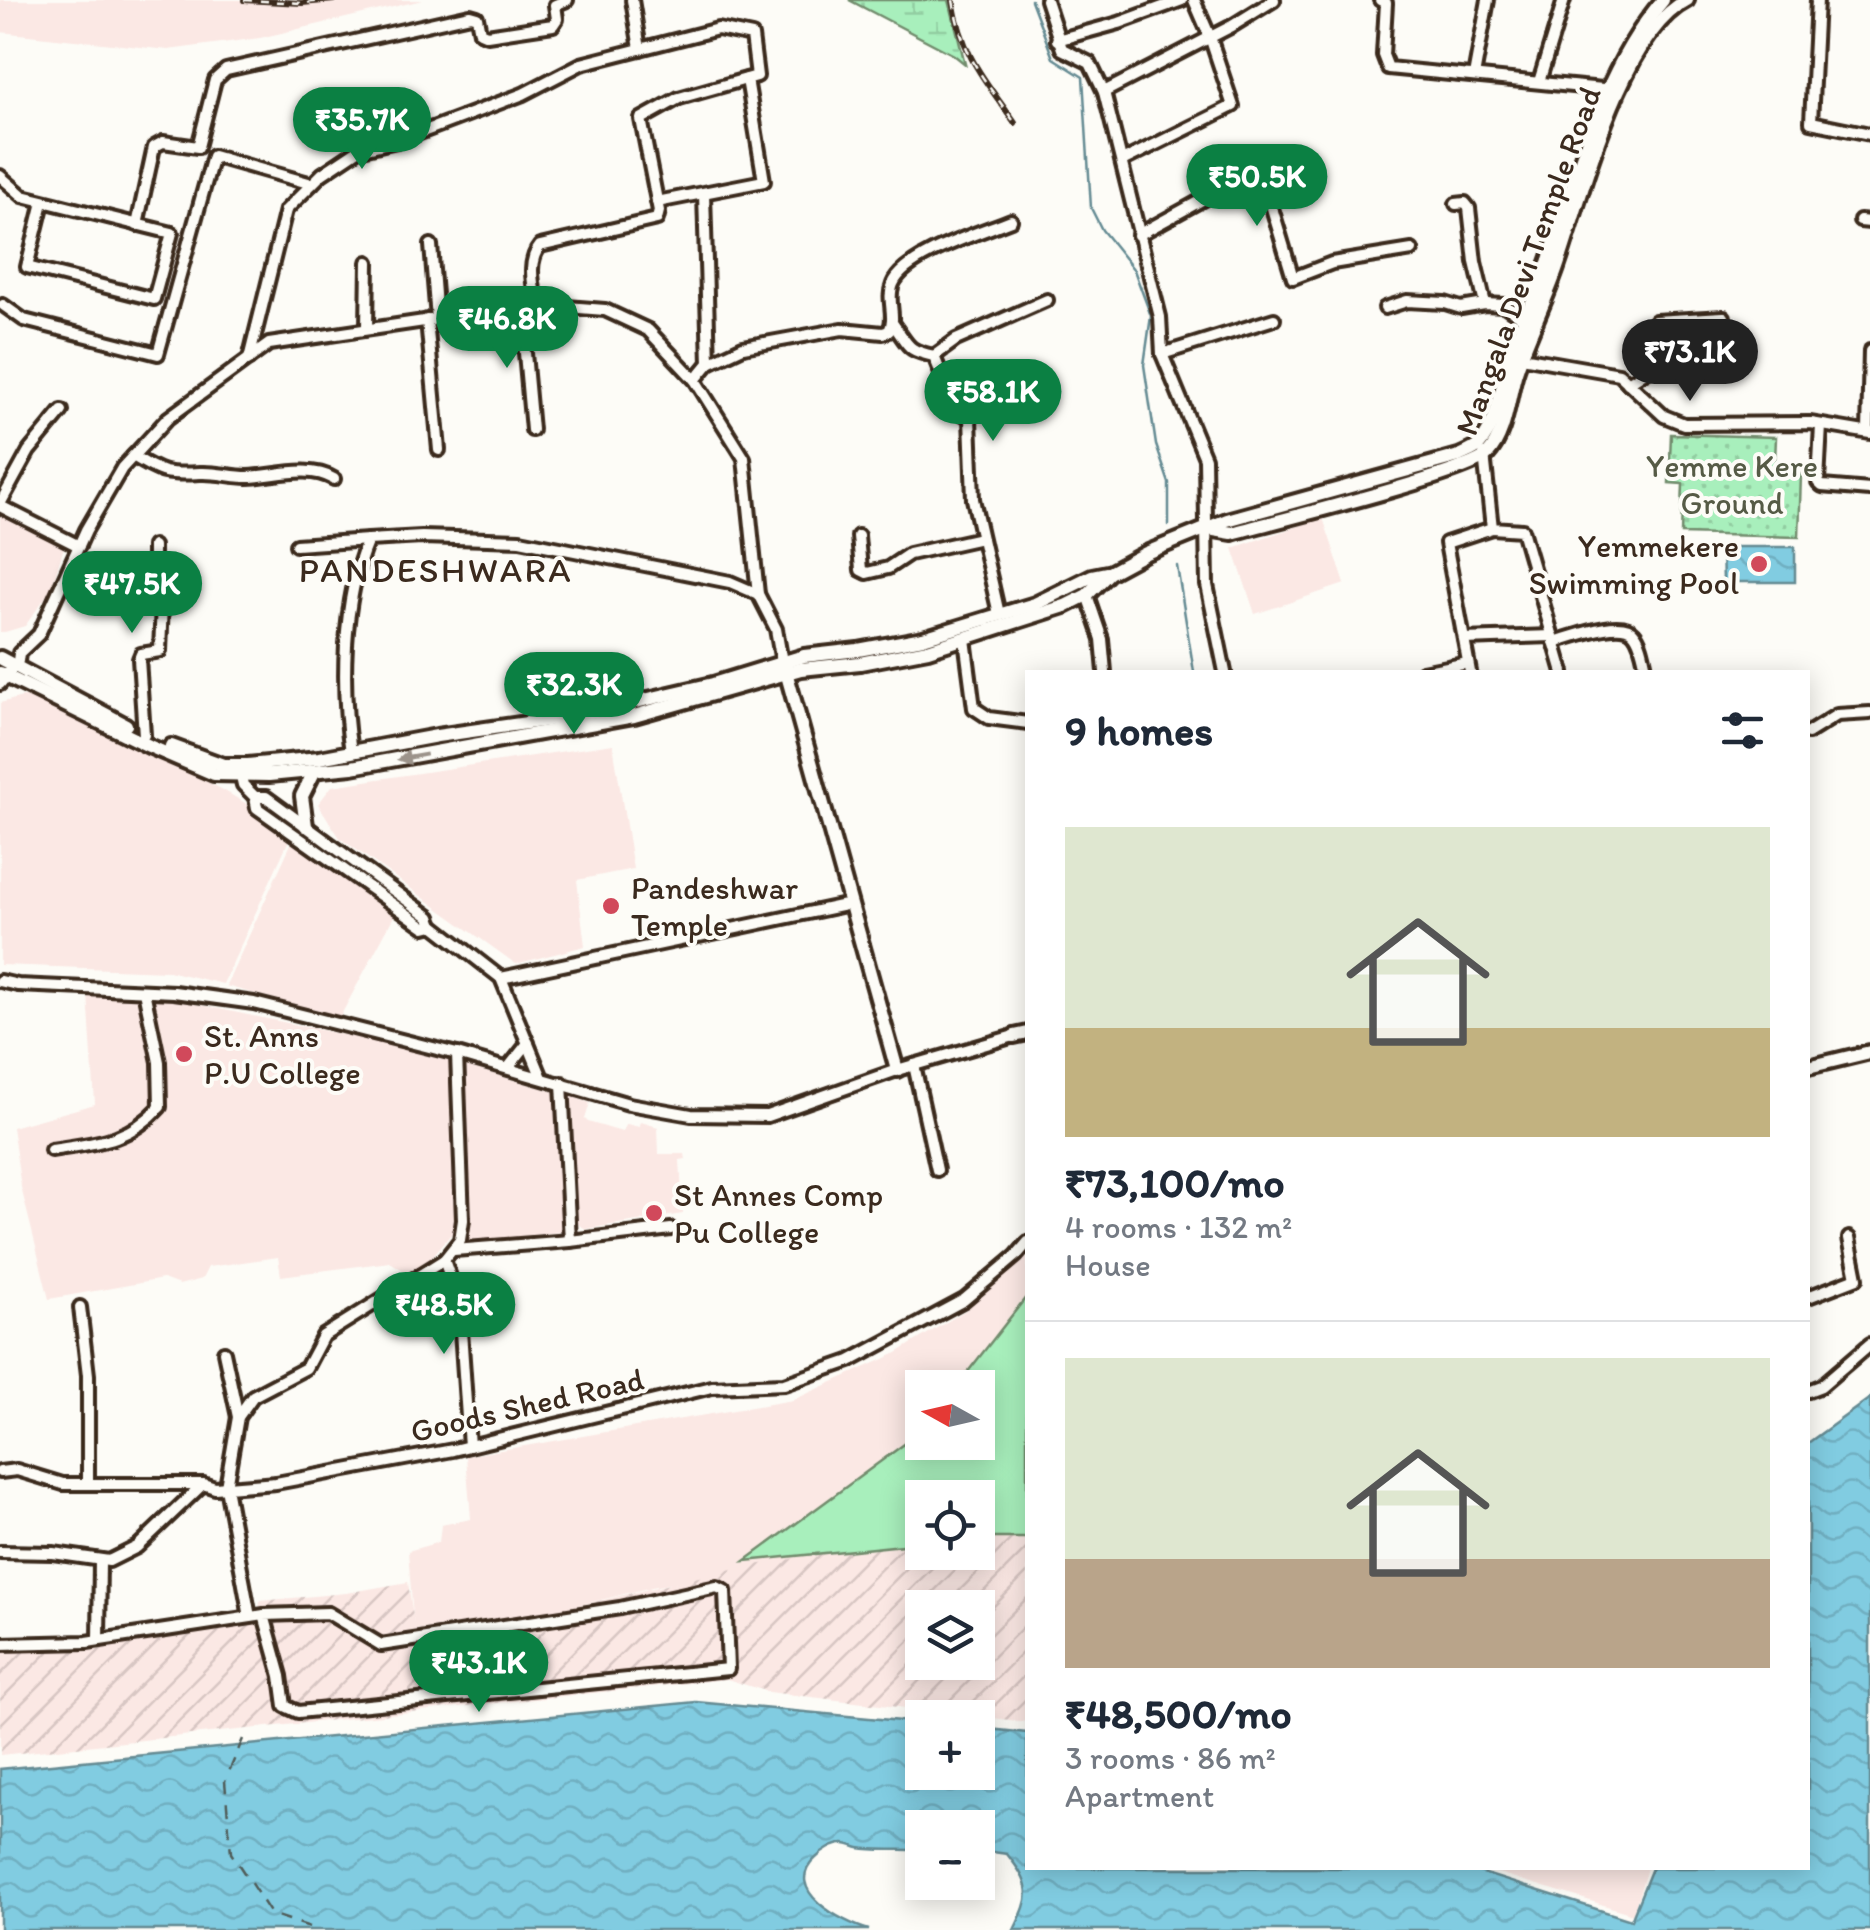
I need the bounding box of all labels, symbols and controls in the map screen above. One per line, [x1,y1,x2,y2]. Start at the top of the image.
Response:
street label: Mangala Devi Temple Road [1447,81,1609,441]
pin: ₹35.7K [281,87,443,172]
text: ₹35.7K [315,100,409,138]
pin: ₹50.5K [1176,144,1338,229]
text: ₹50.5K [1208,157,1306,195]
pin: ₹46.8K [426,286,588,371]
text: ₹46.8K [458,299,556,337]
pin: ₹73.1K [1609,319,1771,404]
text: ₹73.1K [1644,332,1736,370]
pin: ₹58.1K [912,359,1074,444]
text: ₹58.1K [946,372,1040,410]
park label: Yemme Kere Ground [1646,447,1818,522]
place label: Yemmekere Swimming Pool [1529,527,1739,602]
district label: PANDESHWARA [299,549,573,591]
pin: ₹47.5K [51,551,213,636]
marker: Yemmekere Swimming Pool [1748,553,1770,575]
text: ₹47.5K [84,564,180,602]
pin: ₹32.3K [493,652,655,737]
text: ₹32.3K [526,665,622,703]
icon: filters [1715,703,1770,758]
text: 9 homes [1065,705,1213,756]
one-way arrow [396,749,427,765]
place label: Pandeshwar Temple [631,869,798,944]
icon: home [1328,892,1508,1072]
marker: Pandeshwar Temple [600,895,622,917]
place label: St. Anns P.U College [204,1017,361,1092]
marker: St. Anns P.U College [173,1043,195,1065]
text: ₹73,100/mo [1065,1157,1285,1208]
place label: St Annes Comp Pu College [674,1176,883,1251]
marker: St Annes Comp Pu College [643,1202,665,1224]
text: 4 rooms · 132 m² [1065,1208,1292,1246]
text: House [1065,1246,1151,1284]
pin: ₹48.5K [363,1272,525,1357]
text: ₹48.5K [395,1285,493,1323]
street label: Goods Shed Road [407,1360,647,1450]
north arrow [905,1370,995,1460]
map controls [905,1370,995,1900]
icon: home [1328,1423,1508,1603]
button: locate [905,1480,995,1570]
button: layers [905,1590,995,1680]
pin: ₹43.1K [398,1630,560,1715]
text: ₹43.1K [431,1643,527,1681]
text: ₹48,500/mo [1065,1688,1292,1739]
button: + [905,1700,995,1790]
text: 3 rooms · 86 m² [1065,1739,1276,1777]
text: Apartment [1065,1777,1214,1815]
button: − [905,1810,995,1900]

